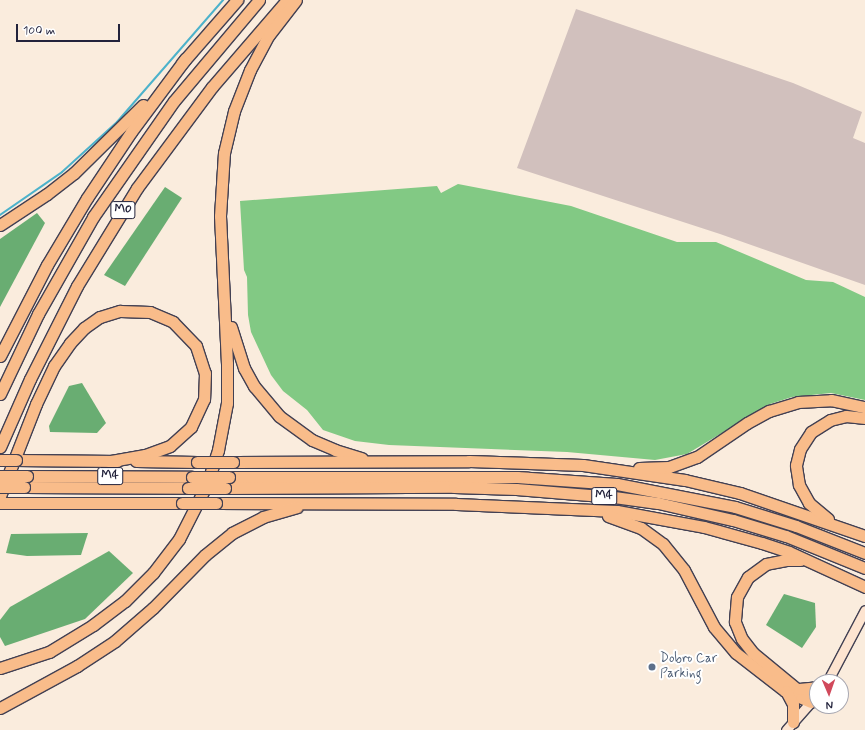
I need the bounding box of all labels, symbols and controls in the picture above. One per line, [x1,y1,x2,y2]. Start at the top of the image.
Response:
scale bar [18,16,122,42]
text: 100 m [23,23,55,39]
road number: M0 [110,200,136,220]
road number: M4 [97,466,123,486]
road number: M4 [591,486,617,506]
place label: Dobro Car Parking [660,652,717,683]
marker: Dobro Car Parking [647,662,657,672]
north arrow [809,674,849,714]
text: N [825,698,833,712]

